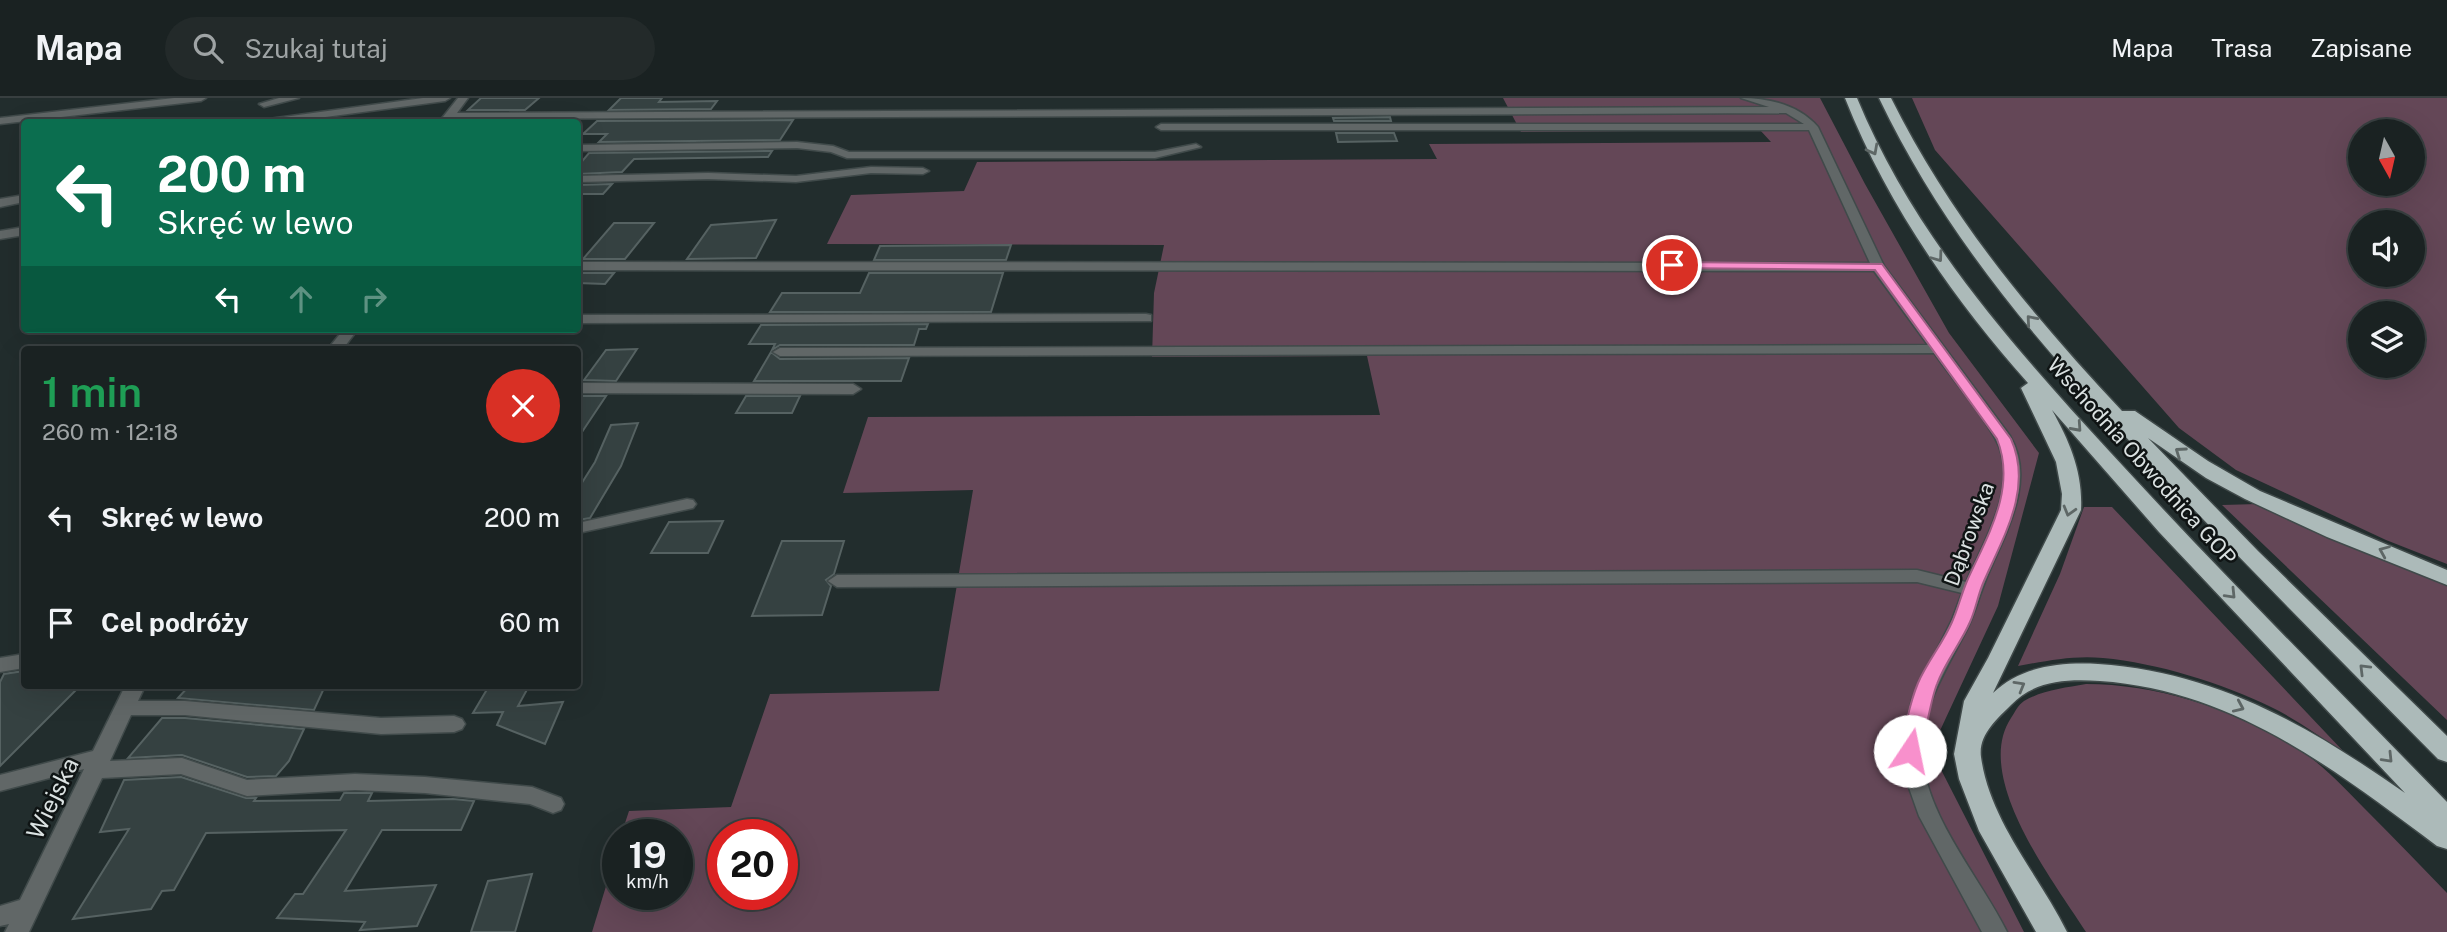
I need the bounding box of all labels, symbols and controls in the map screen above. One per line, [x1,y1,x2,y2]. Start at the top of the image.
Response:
search box [165,17,655,80]
text: Mapa [35,29,123,67]
icon: search [189,29,227,67]
text: Szukaj tutaj [245,33,388,64]
text: Mapa [2111,34,2173,62]
text: Trasa [2211,34,2272,62]
text: Zapisane [2310,34,2412,62]
north arrow [2348,119,2426,196]
map controls [2348,119,2425,378]
one-way arrow [1865,143,1879,155]
text: 200 m [157,145,306,203]
icon: left [42,147,133,238]
text: Skręć w lewo [157,204,354,241]
button: sound [2348,210,2425,287]
pin [1642,235,1702,295]
icon: arrive [1653,246,1691,284]
one-way arrow [1930,249,1942,262]
icon: left [209,280,247,318]
icon: ahead [282,280,320,318]
icon: right [355,280,393,318]
button: layers [2348,301,2425,378]
one-way arrow [2027,315,2039,328]
street label: Wschodnia Obwodnica GOP [2042,352,2242,570]
text: 1 min [42,367,142,416]
button: close [486,369,560,443]
text: 260 m · 12:18 [42,418,178,445]
one-way arrow [2068,419,2081,432]
one-way arrow [2175,448,2188,460]
street label: Dąbrowska [1939,479,1999,589]
icon: left [42,499,80,537]
text: Skręć w lewo [101,502,263,533]
text: 200 m [484,502,560,533]
one-way arrow [2063,504,2077,516]
one-way arrow [2379,546,2391,560]
one-way arrow [2222,586,2235,599]
icon: arrive [42,604,80,642]
text: Cel podróży [101,607,249,638]
text: 60 m [499,607,560,638]
one-way arrow [2359,665,2372,678]
one-way arrow [2012,681,2025,694]
one-way arrow [2232,699,2244,713]
position arrow [1873,714,1947,788]
one-way arrow [2380,750,2393,763]
street label: Wiejska [20,753,84,843]
speed limit sign: 20 [707,819,798,910]
text: 19 [628,835,667,876]
text: km/h [626,871,669,892]

